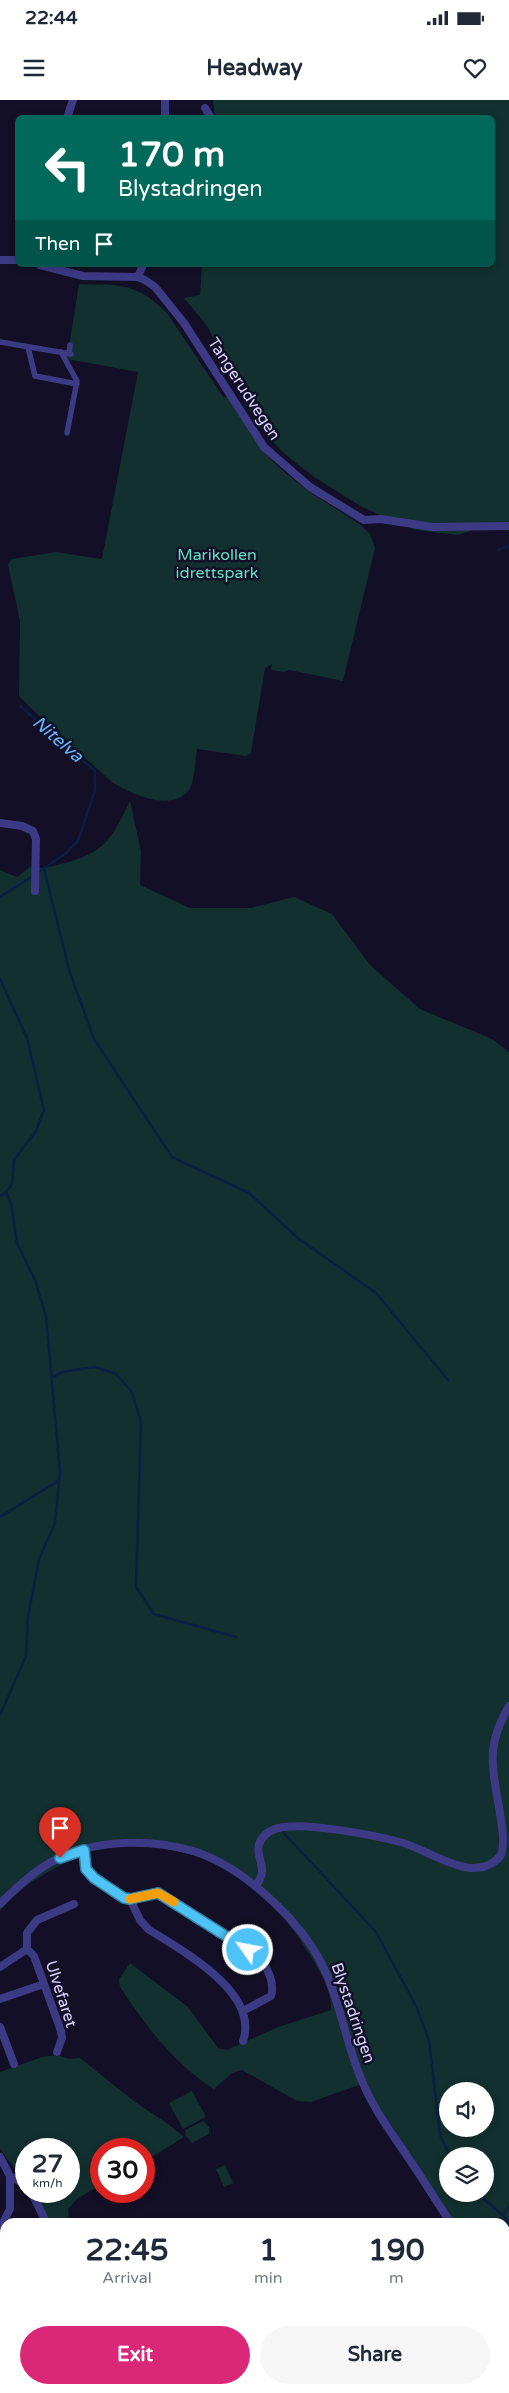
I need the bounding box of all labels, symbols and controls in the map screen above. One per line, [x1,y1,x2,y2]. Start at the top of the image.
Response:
text: 22:44 [25,7,78,29]
icon: menu [20,54,48,82]
icon: heart [461,54,489,82]
text: Headway [206,55,303,81]
text: 170 m [118,134,225,176]
icon: left [35,135,100,200]
text: Blystadringen [118,176,263,202]
icon: arrive [90,230,118,258]
text: Then [35,233,80,255]
street label: Tangerudvegen [203,334,285,444]
park label: Marikollen idrettspark [176,545,259,583]
water label: Nitelva [28,711,88,767]
pin [39,1807,81,1858]
icon: arrive [46,1814,74,1842]
position arrow [221,1923,273,1975]
street label: Ulvefaret [41,1958,81,2030]
street label: Blystadringen [326,1960,380,2066]
map controls [439,2082,494,2202]
button: sound [439,2082,494,2137]
speed limit sign: 30 [90,2138,155,2203]
button: layers [439,2147,494,2202]
text: 27 [32,2149,63,2179]
text: km/h [32,2176,63,2190]
text: 22:45 [85,2232,169,2269]
text: 1 [259,2232,278,2269]
text: 190 [368,2232,425,2269]
text: Arrival [102,2268,152,2288]
text: min [254,2268,283,2288]
text: m [389,2268,404,2288]
button: Exit [20,2326,250,2384]
button: Share [260,2326,490,2384]

